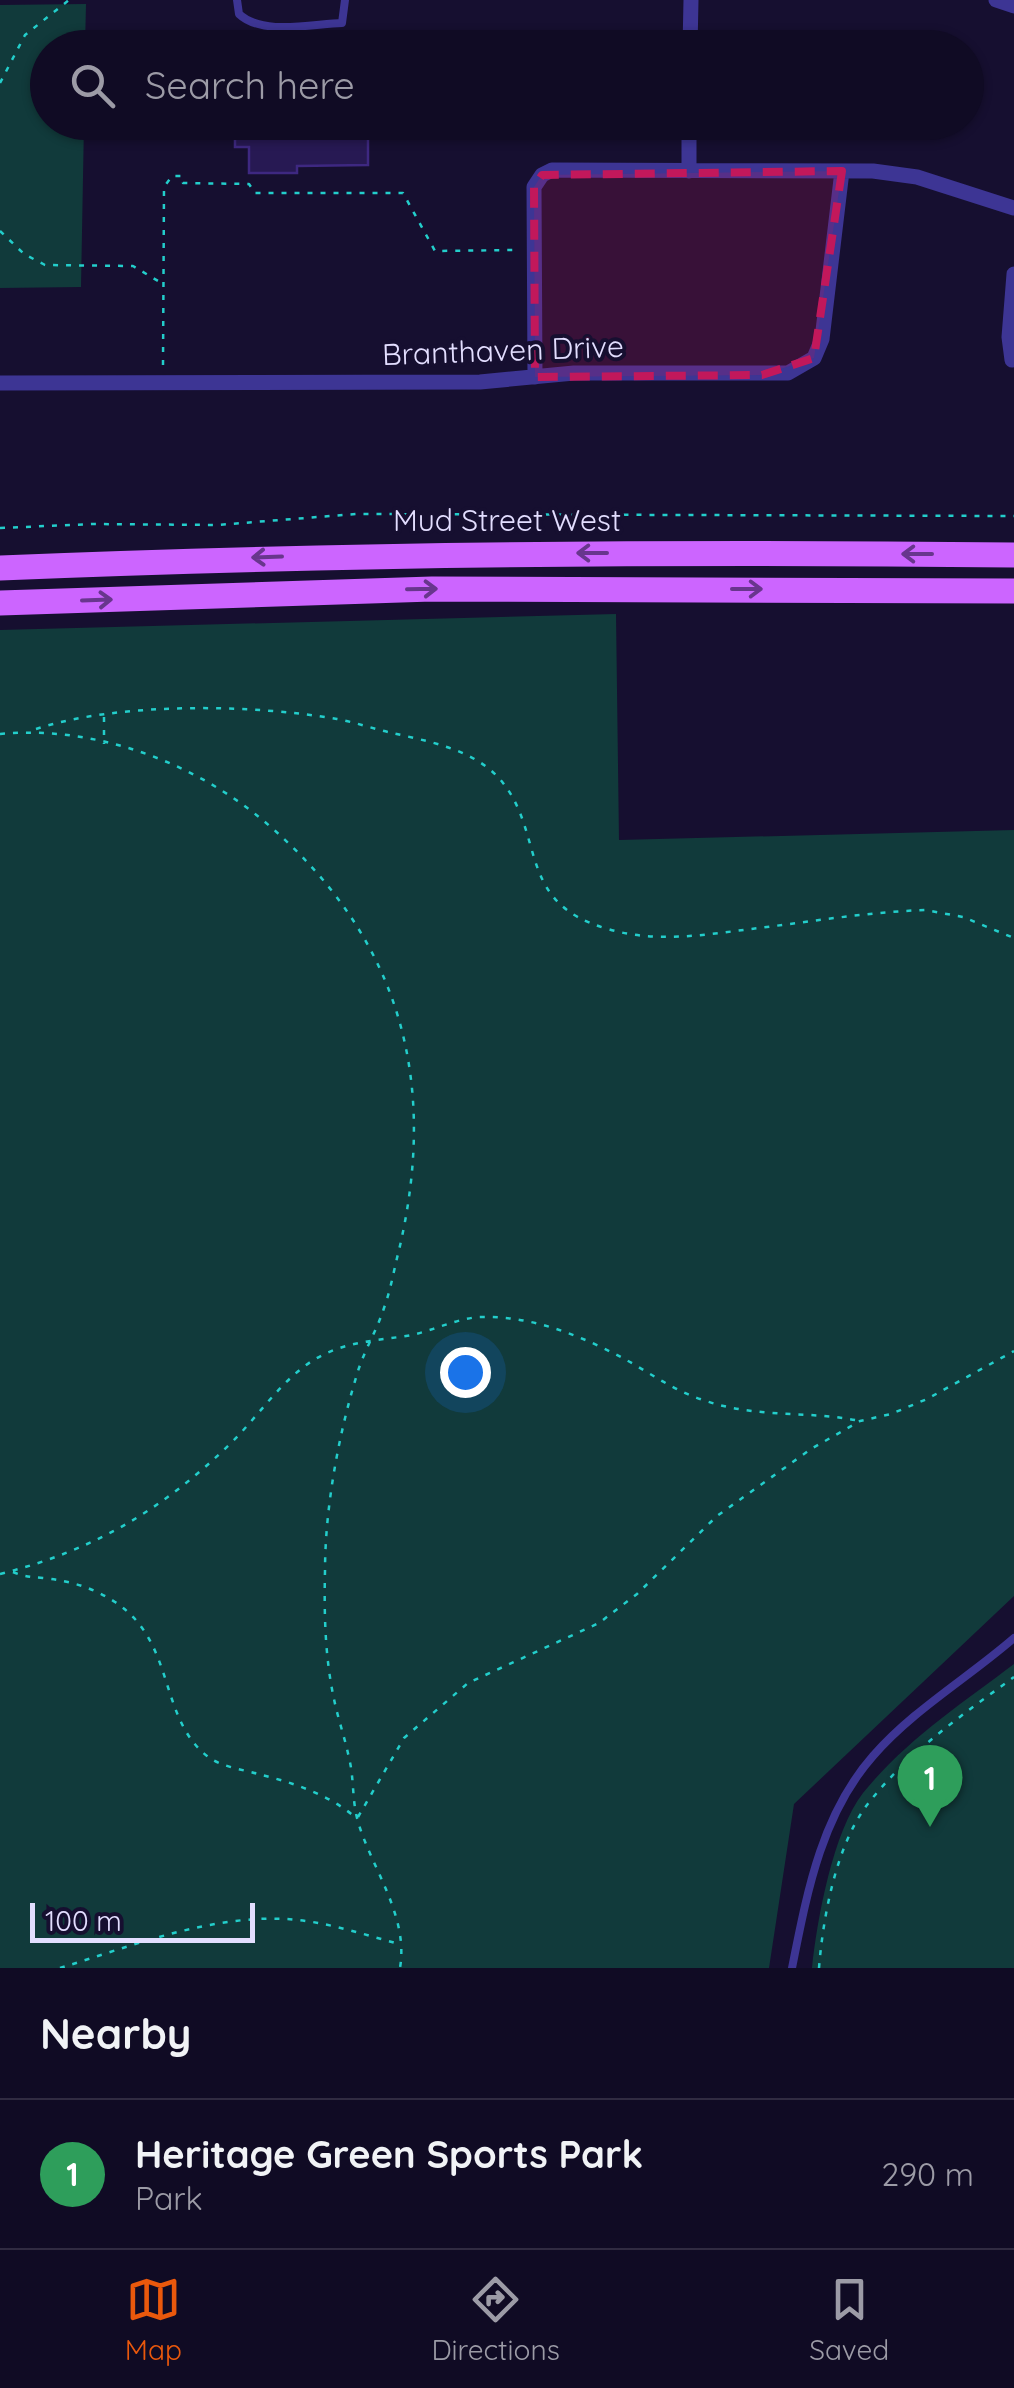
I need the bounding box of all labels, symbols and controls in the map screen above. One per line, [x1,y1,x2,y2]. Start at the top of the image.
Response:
search box [30,30,984,140]
icon: search [65,58,120,113]
text: Search here [145,61,355,109]
street label: Branthaven Drive [382,327,624,373]
street label: Mud Street West [393,501,621,539]
one-way arrow [576,544,608,562]
one-way arrow [901,544,934,564]
one-way arrow [251,548,283,567]
one-way arrow [406,580,438,599]
one-way arrow [730,580,763,598]
one-way arrow [81,590,113,609]
your location [440,1347,491,1398]
pin: 1 [898,1744,962,1827]
scale bar [30,1898,255,1942]
text: 100 m [45,1903,122,1938]
text: Nearby [40,2007,191,2060]
text: Heritage Green Sports Park [135,2130,643,2178]
text: 1 [66,2154,79,2194]
text: 290 m [881,2154,974,2194]
text: Park [135,2178,203,2218]
tab: Map [125,2272,182,2367]
tab: Directions [431,2272,560,2367]
tab: Saved [809,2272,889,2367]

